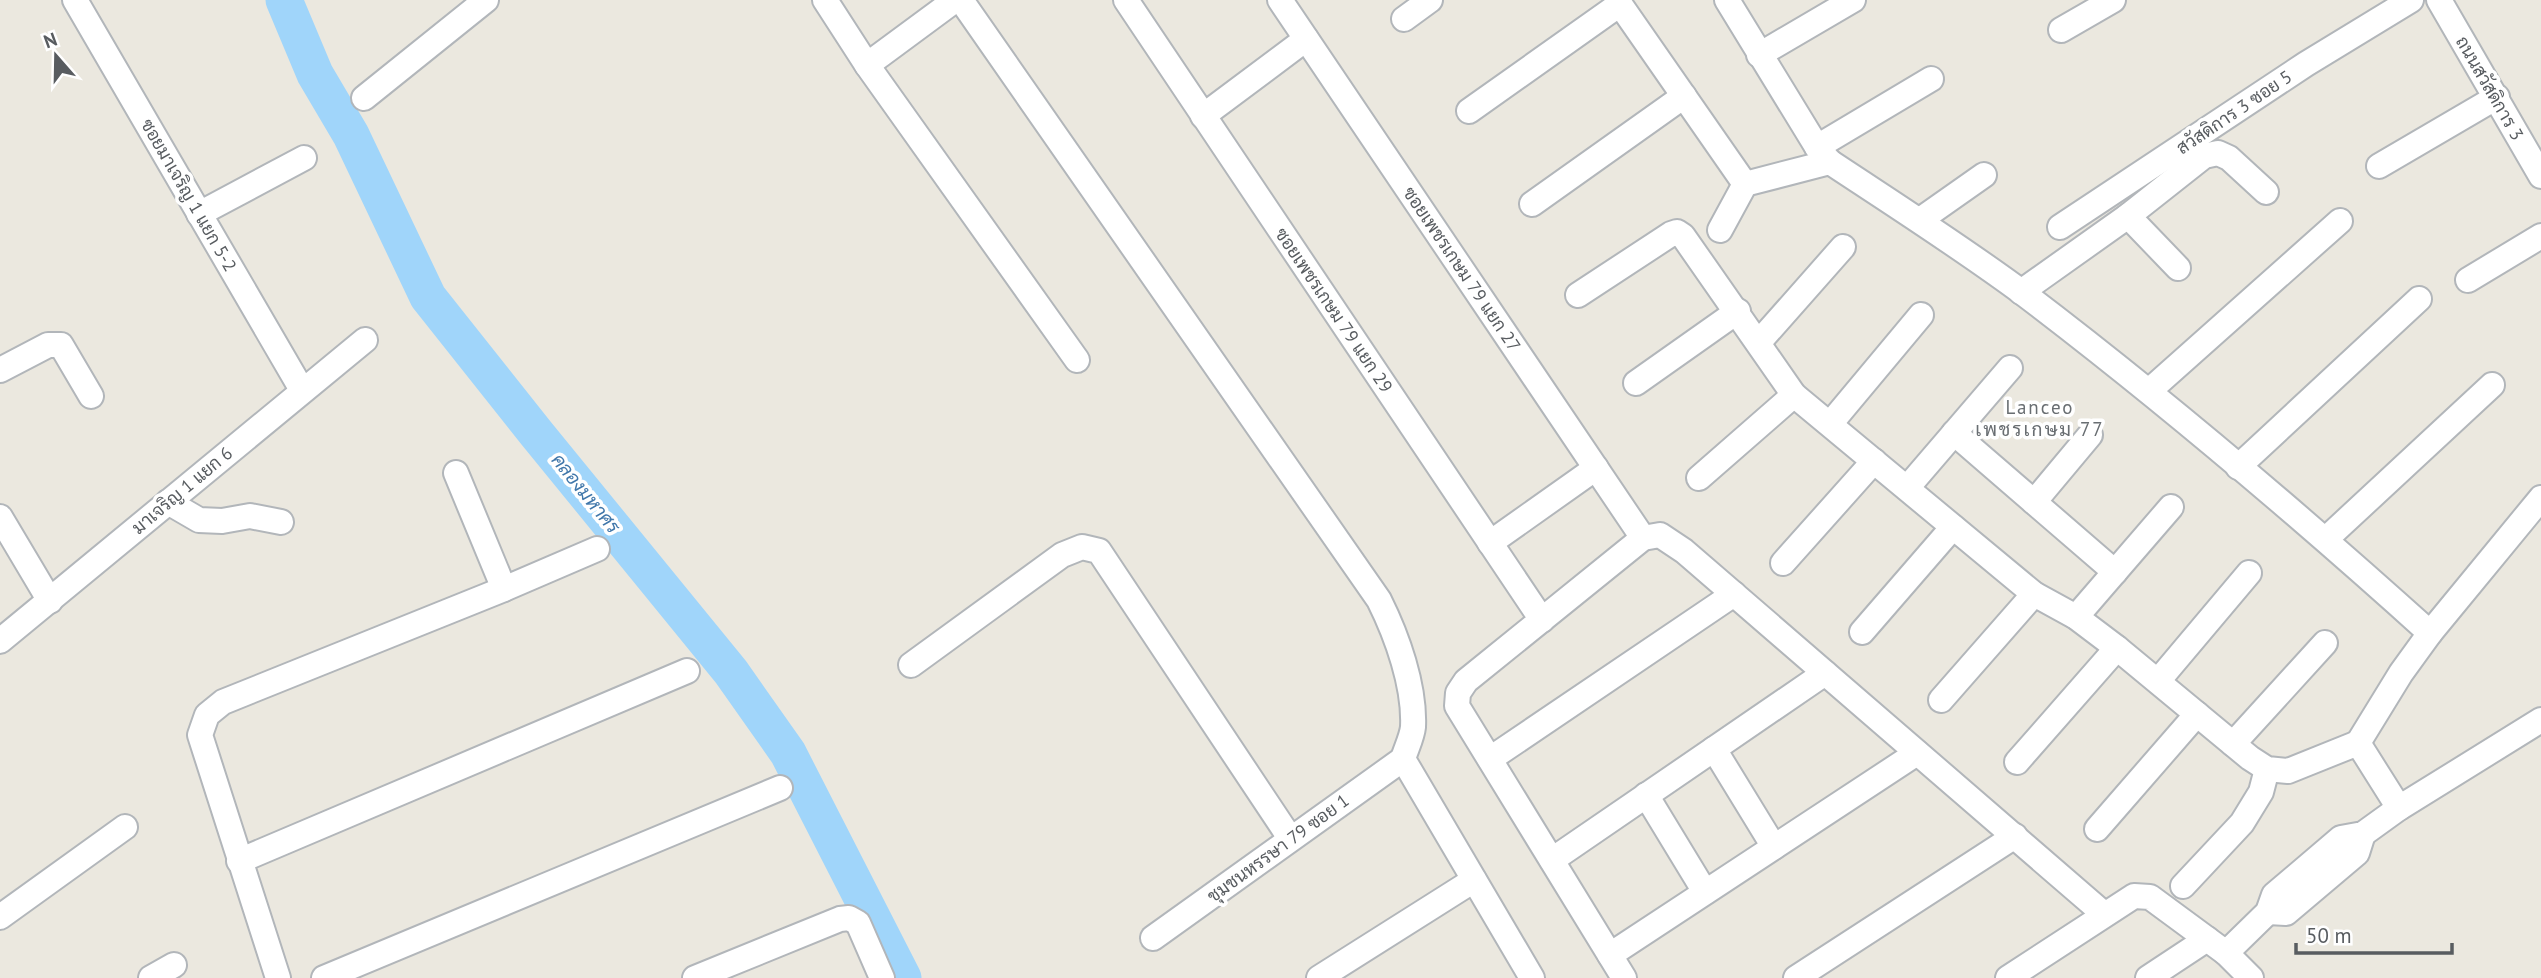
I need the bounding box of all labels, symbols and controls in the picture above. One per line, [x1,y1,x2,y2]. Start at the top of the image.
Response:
north arrow [21,21,91,91]
text: N [40,27,60,53]
street label: ถนนสวัสดิการ 3 [2451,32,2529,144]
street label: สวัสดิการ 3 ซอย 5 [2172,65,2296,159]
street label: ซอยมาเจริญ 1 แยก 5-2 [136,115,242,275]
street label: ซอยเพชรเกษม 79 แยก 27 [1398,182,1526,356]
street label: ซอยเพชรเกษม 79 แยก 29 [1270,223,1398,397]
district label: Lanceo เพชรเกษม 77 [1975,395,2105,441]
street label: มาเจริญ 1 แยก 6 [127,441,237,539]
water label: คลองมหาศร [547,448,626,538]
street label: ชุมชนหรรษา 79 ซอย 1 [1203,789,1354,908]
scale bar [2296,912,2452,956]
text: 50 m [2306,922,2352,949]

